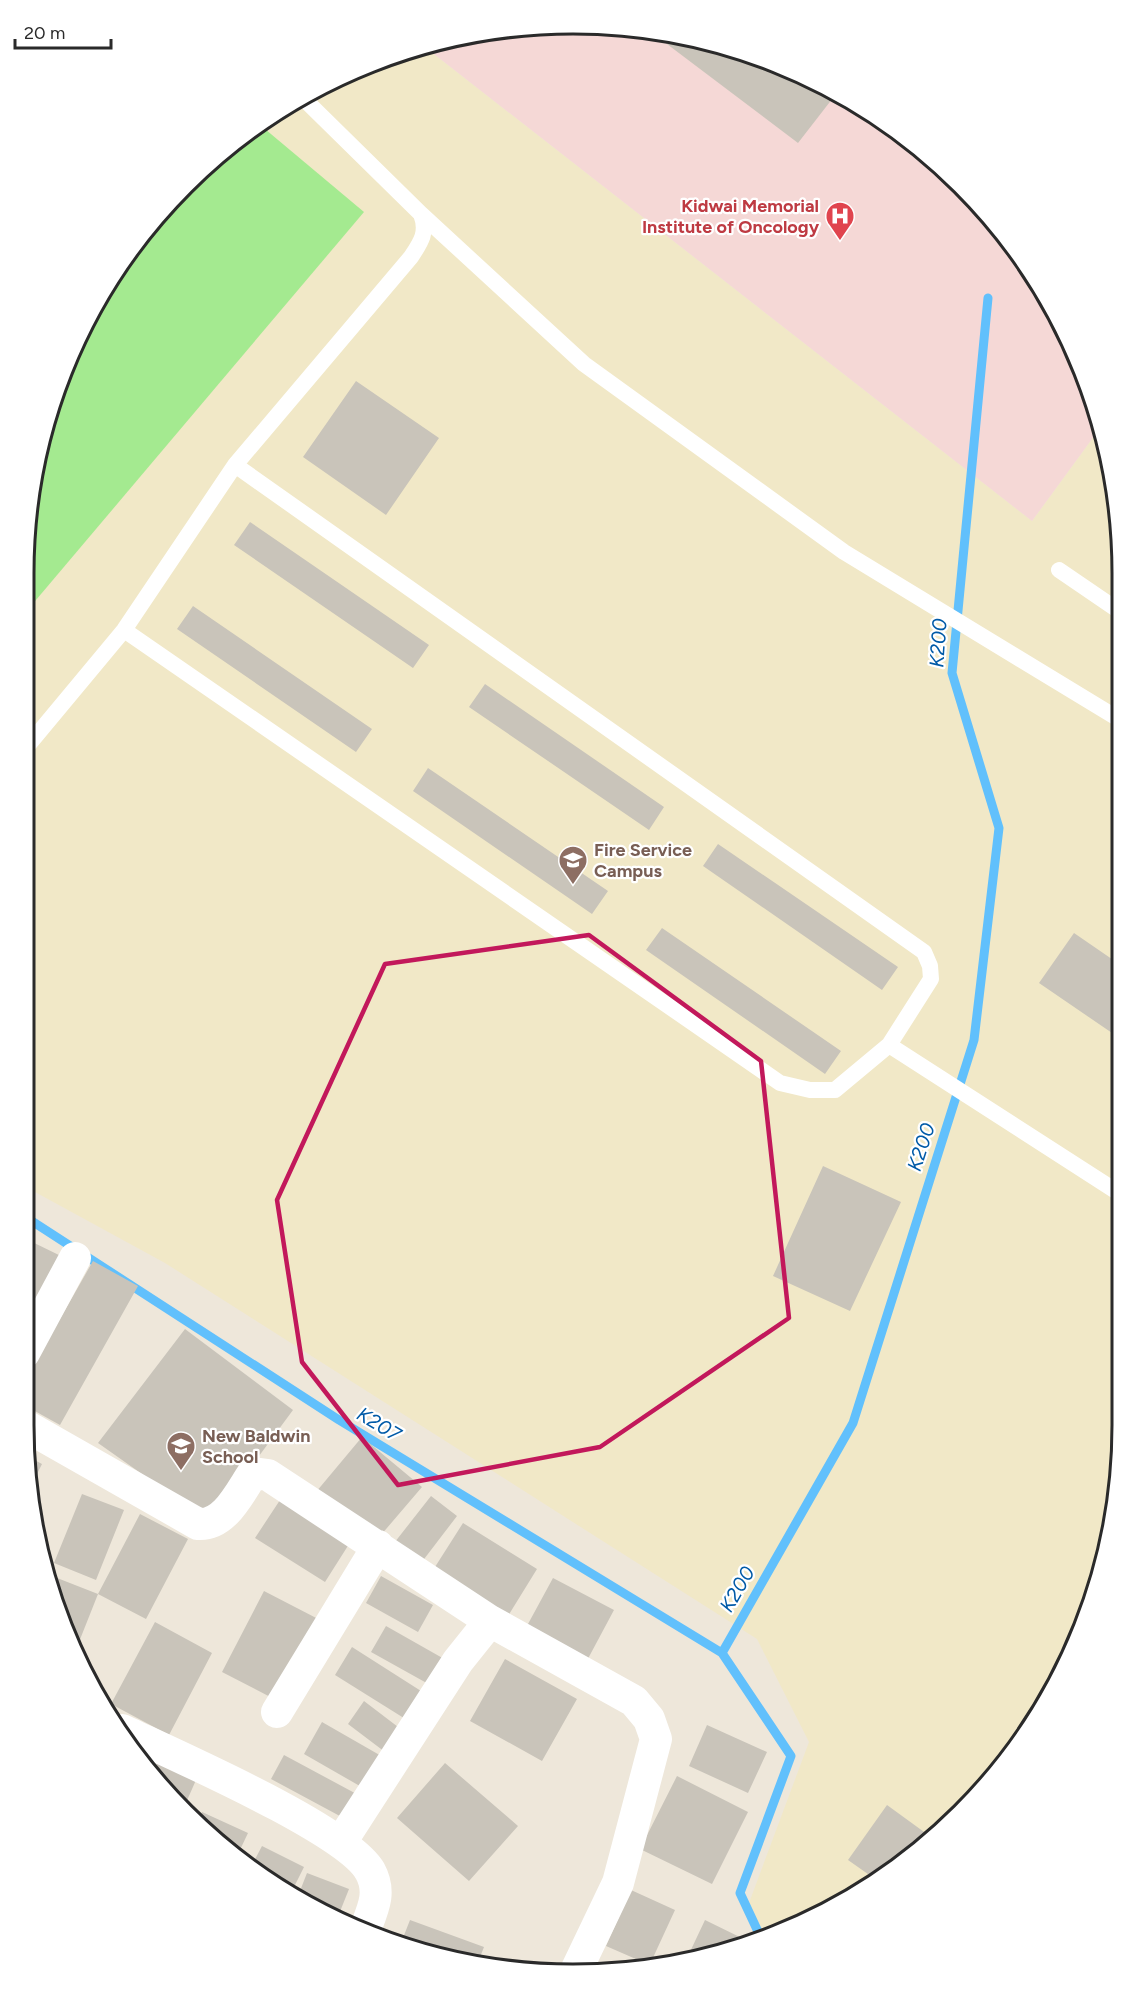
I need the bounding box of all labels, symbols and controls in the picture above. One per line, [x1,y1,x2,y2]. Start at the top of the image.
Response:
scale bar [15,12,111,50]
text: 20 m [24,22,65,44]
place label: Kidwai Memorial Institute of Oncology [642,195,820,238]
hospital icon: Kidwai Memorial Institute of Oncology [824,200,856,242]
water label: K200 [924,618,952,668]
place label: Fire Service Campus [594,839,692,882]
school or university icon: Fire Service Campus [557,844,589,886]
water label: K200 [902,1120,940,1174]
water label: K207 [353,1402,406,1447]
place label: New Baldwin School [202,1425,311,1468]
school or university icon: New Baldwin School [165,1430,197,1472]
water label: K200 [714,1562,760,1616]

